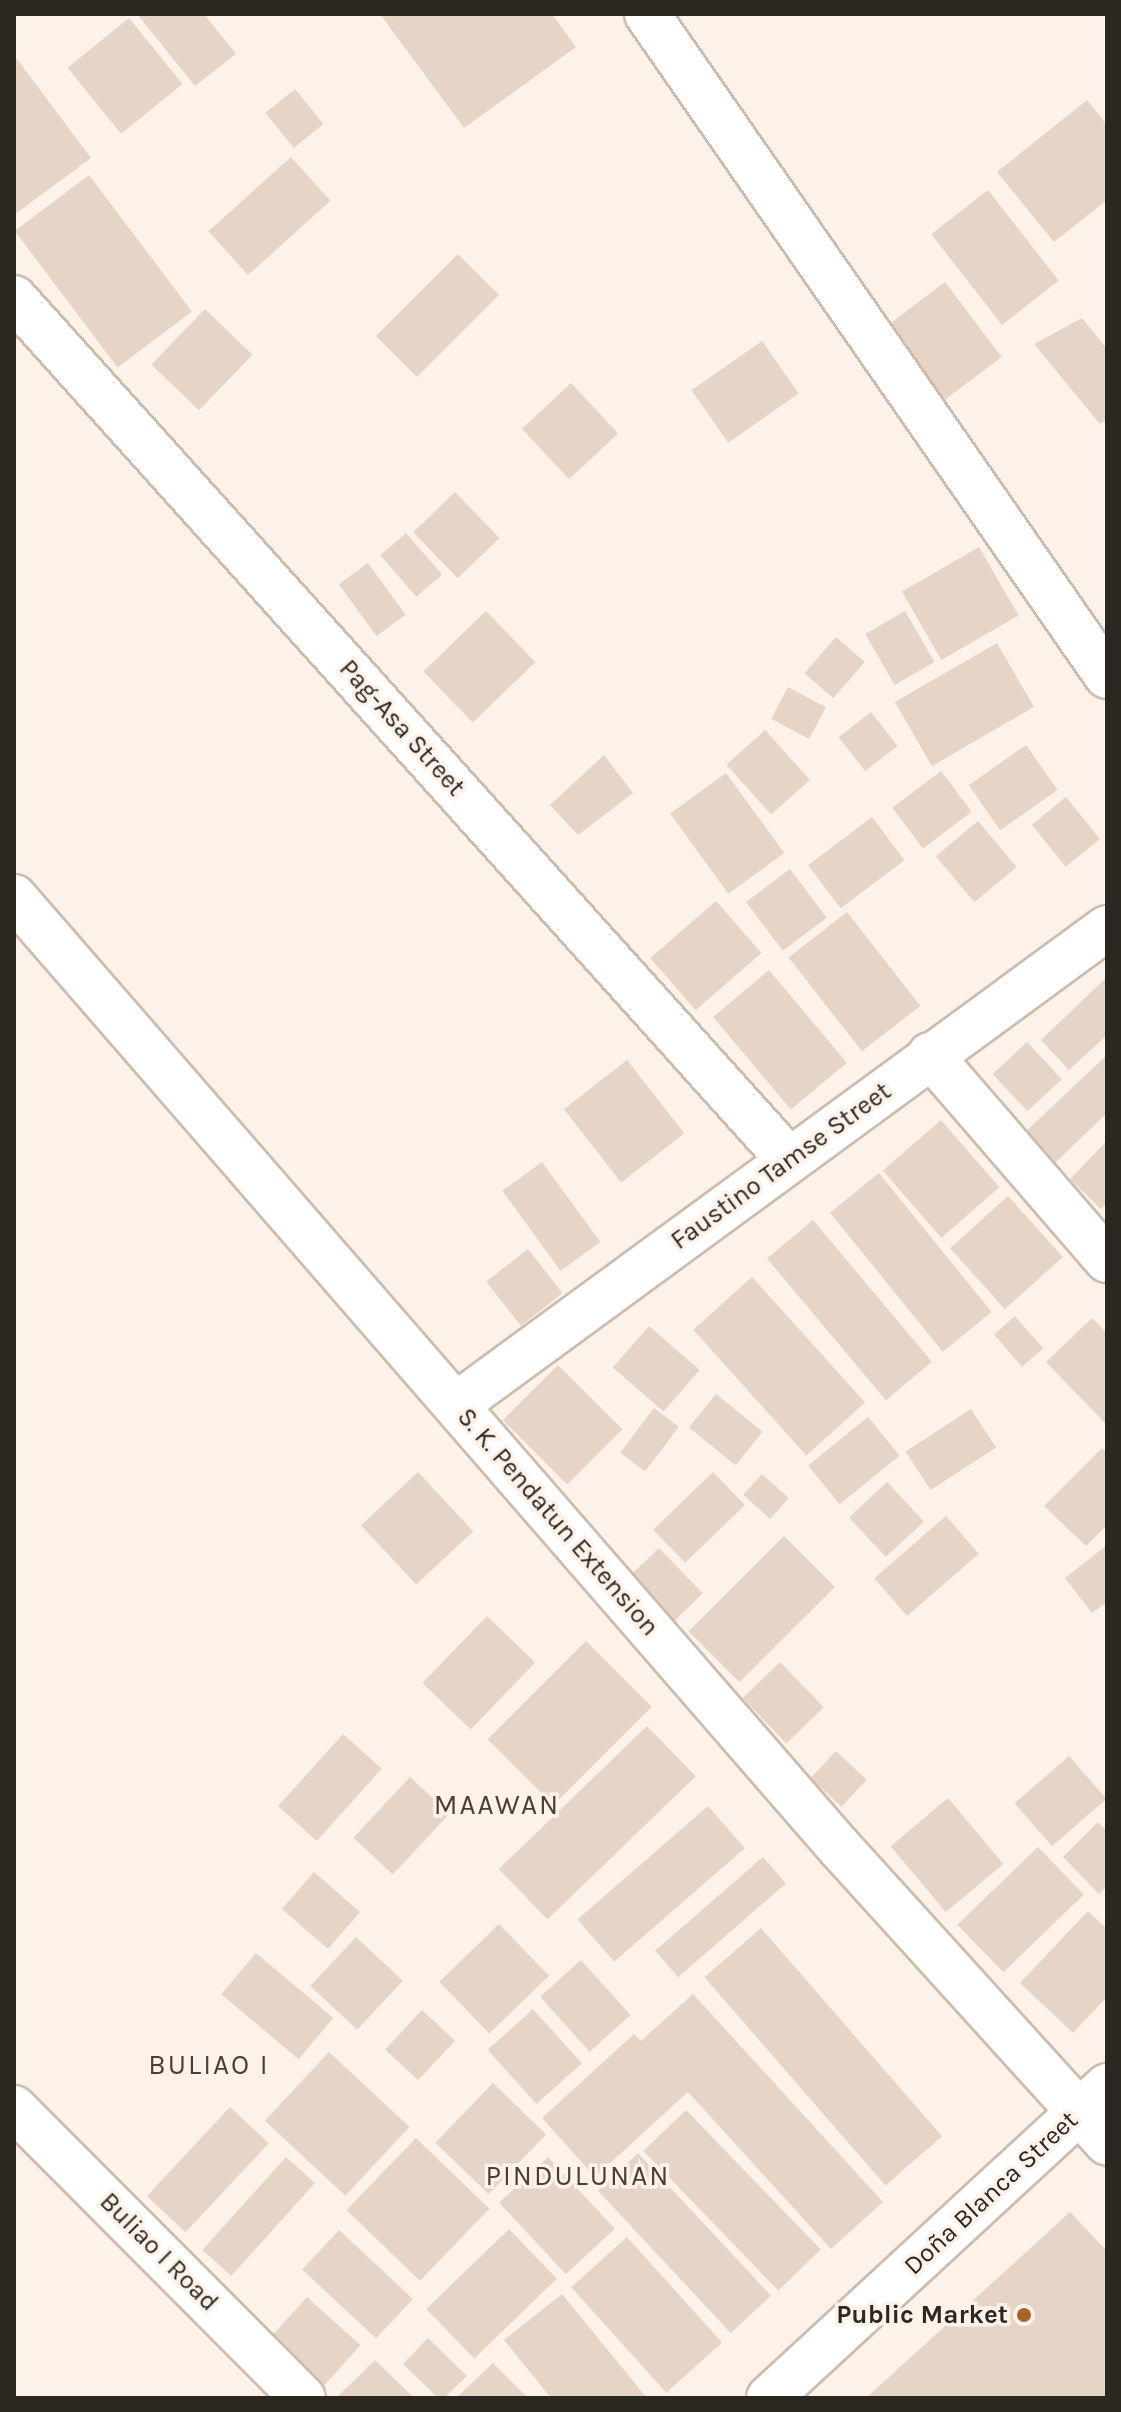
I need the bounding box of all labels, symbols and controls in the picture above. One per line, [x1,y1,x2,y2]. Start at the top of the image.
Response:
street label: Pag-Asa Street [333,653,471,803]
street label: Faustino Tamse Street [665,1076,897,1256]
street label: S. K. Pendatun Extension [451,1402,665,1642]
district label: MAAWAN [434,1788,560,1822]
district label: BULIAO I [148,2048,270,2082]
street label: Doña Blanca Street [898,2104,1084,2282]
district label: PINDULUNAN [485,2159,671,2193]
street label: Buliao I Road [93,2186,225,2318]
place label: Public Market [836,2299,1008,2331]
marker: Public Market [1015,2306,1033,2324]

